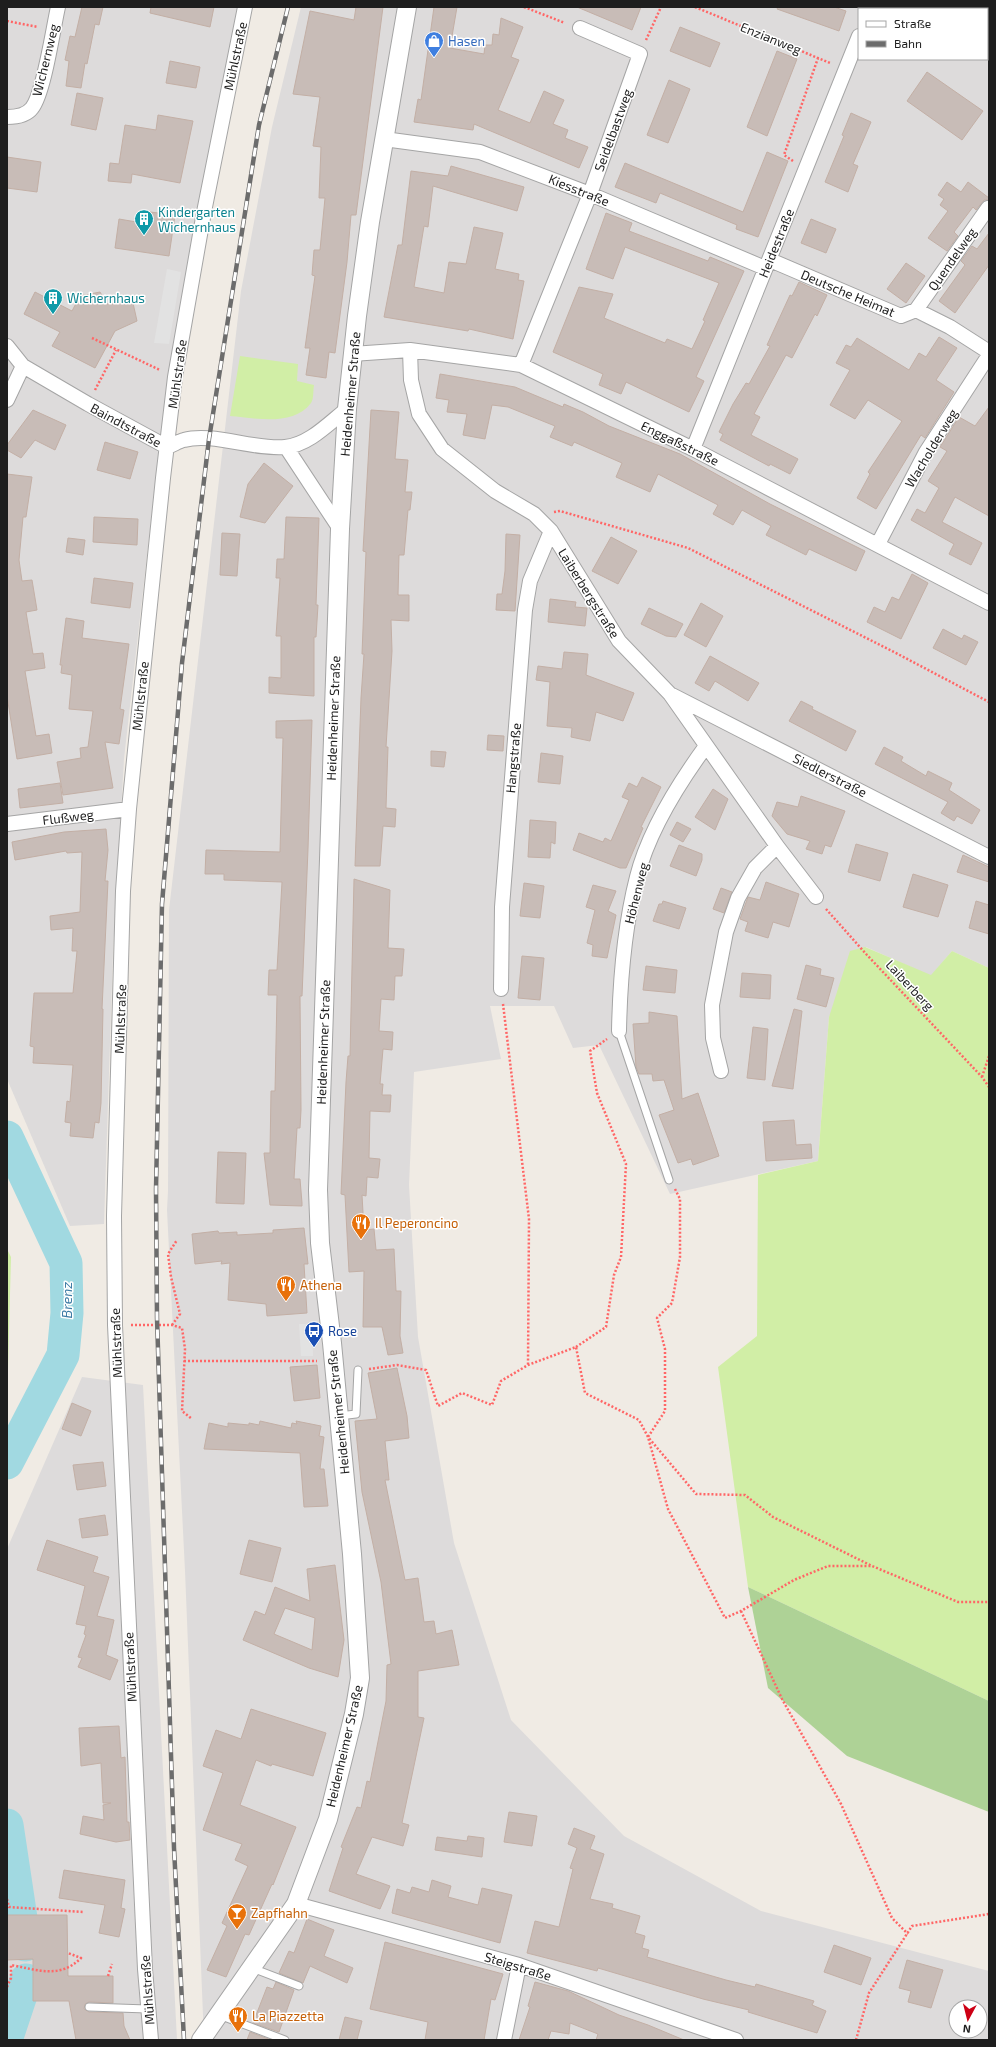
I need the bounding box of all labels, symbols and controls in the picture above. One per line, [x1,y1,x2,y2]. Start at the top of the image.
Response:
legend [858,8,988,60]
text: Straße [894,16,931,30]
street label: Enzianweg [738,19,804,57]
street label: Mühlstraße [220,20,250,92]
street label: Wichernweg [28,22,62,98]
shop icon: Hasen [423,30,445,58]
place label: Hasen [448,33,485,49]
text: Bahn [894,36,922,50]
street label: Seidelbastweg [591,86,635,174]
street label: Kiesstraße [546,171,612,209]
place label: Kindergarten Wichernhaus [158,204,236,235]
street label: Heidestraße [755,206,797,280]
building icon: Kindergarten Wichernhaus [133,208,155,236]
street label: Quendelweg [924,224,980,294]
street label: Deutsche Heimat [799,266,898,320]
building icon: Wichernhaus [42,287,64,315]
place label: Wichernhaus [67,290,145,306]
street label: Heidenheimer Straße [337,331,363,457]
street label: Mühlstraße [164,338,190,410]
street label: Baindtstraße [88,400,164,450]
street label: Wacholderweg [901,406,961,490]
street label: Enggaßstraße [638,417,722,469]
street label: Laiberbergstraße [555,545,623,641]
street label: Heidenheimer Straße [323,655,343,781]
street label: Mühlstraße [128,660,152,732]
street label: Hangstraße [502,722,524,794]
street label: Siedlerstraße [790,750,870,800]
street label: Flußweg [41,806,95,828]
street label: Höhenweg [621,860,651,926]
street label: Laiberberg [883,956,937,1014]
street label: Heidenheimer Straße [313,979,333,1105]
street label: Mühlstraße [111,984,129,1054]
restaurant icon: Il Peperoncino [350,1212,372,1240]
place label: Il Peperoncino [375,1215,458,1231]
restaurant icon: Athena [275,1274,297,1302]
place label: Athena [300,1277,342,1293]
water label: Brenz [58,1282,75,1318]
street label: Mühlstraße [107,1308,125,1378]
bus stop icon: Rose [303,1320,325,1348]
place label: Rose [328,1323,357,1339]
street label: Heidenheimer Straße [324,1349,352,1475]
street label: Mühlstraße [120,1632,140,1702]
street label: Heidenheimer Straße [322,1683,366,1809]
bar icon: Zapfhahn [226,1902,248,1930]
place label: Zapfhahn [251,1905,308,1921]
street label: Steigstraße [483,1948,553,1984]
street label: Mühlstraße [137,1955,157,2025]
north arrow [948,1999,988,2039]
restaurant icon: La Piazzetta [227,2005,249,2033]
place label: La Piazzetta [252,2008,324,2024]
text: N [962,2022,971,2036]

